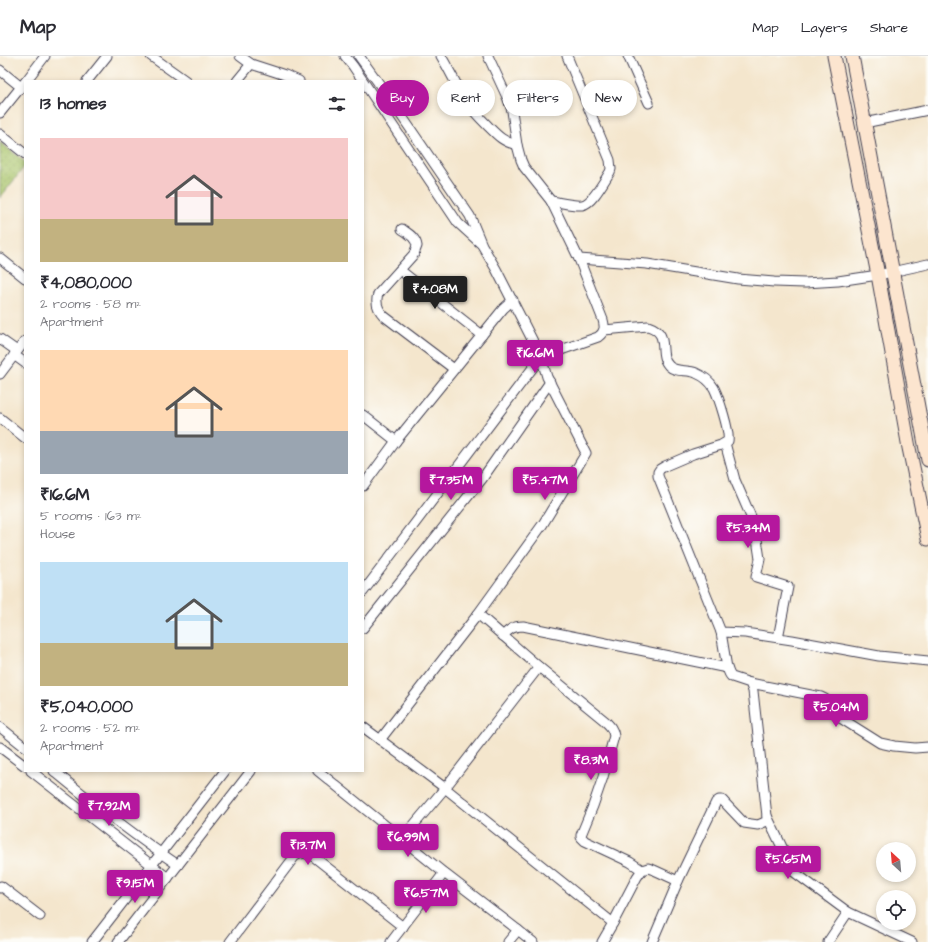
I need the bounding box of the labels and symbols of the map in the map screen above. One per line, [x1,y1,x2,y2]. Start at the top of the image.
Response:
pin: ₹4.08M [402,276,468,310]
pin: ₹16.6M [502,340,568,374]
pin: ₹7.35M [418,467,484,501]
pin: ₹5.47M [512,467,578,501]
pin: ₹5.34M [715,515,781,549]
pin: ₹5.04M [803,694,869,728]
pin: ₹8.3M [563,747,619,781]
pin: ₹7.92M [76,793,142,827]
pin: ₹6.99M [375,824,441,858]
pin: ₹13.7M [275,832,341,866]
north arrow [876,842,916,882]
pin: ₹5.65M [755,846,821,880]
pin: ₹9.15M [102,870,168,904]
pin: ₹6.57M [393,880,459,914]

